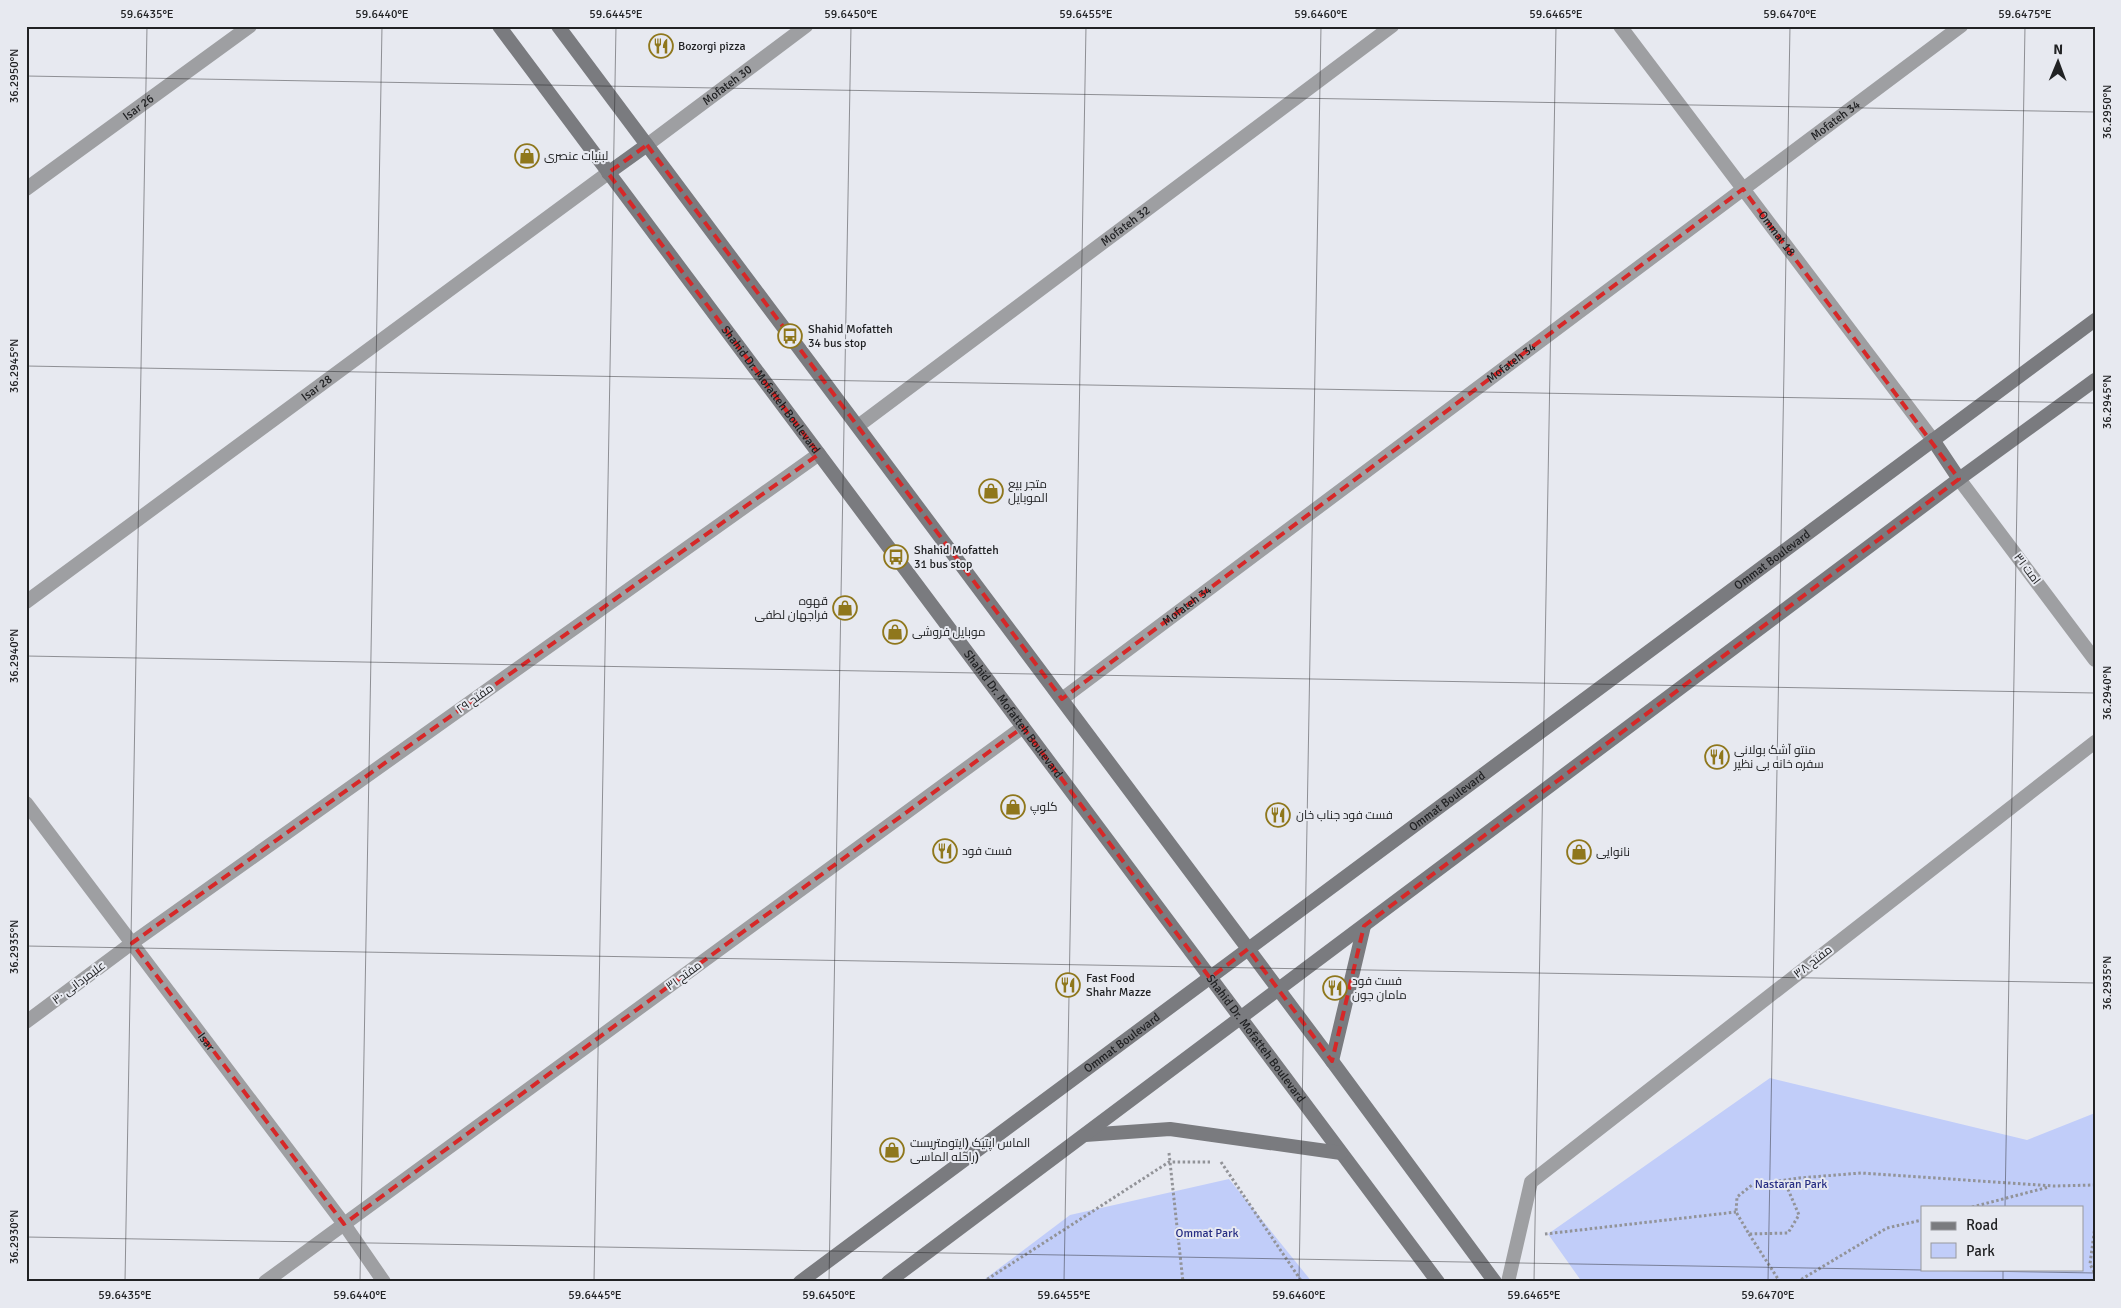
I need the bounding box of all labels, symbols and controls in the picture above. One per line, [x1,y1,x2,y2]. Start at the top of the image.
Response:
text: 59.6435°E [120,7,174,22]
text: 59.6440°E [355,7,409,22]
text: 59.6445°E [589,7,643,22]
text: 59.6450°E [824,7,878,22]
text: 59.6455°E [1059,7,1113,22]
text: 59.6460°E [1294,7,1348,22]
text: 59.6465°E [1529,7,1583,22]
text: 59.6470°E [1763,7,1817,22]
text: 59.6475°E [1998,7,2052,22]
restaurant icon: Bozorgi pizza [648,33,674,59]
north arrow [2034,38,2084,88]
place label: Bozorgi pizza [678,39,746,54]
text: N [2053,41,2063,58]
text: 36.2950°N [7,49,22,103]
street label: Mofateh 30 [699,62,755,109]
text: 36.2950°N [2100,85,2115,139]
street label: Isar 26 [120,91,157,124]
street label: Mofateh 34 [1808,96,1863,144]
shop icon: لبنیات عنصری [514,143,540,169]
place label: لبنیات عنصری [544,149,608,164]
street label: Mofateh 32 [1098,202,1153,249]
street label: Ommat 18 [1755,208,1799,259]
place label: Shahid Mofatteh 34 bus stop [808,322,893,351]
street label: Shahid Dr. Mofatteh Boulevard [718,323,824,457]
bus stop icon: Shahid Mofatteh 34 bus stop [777,323,803,349]
text: 36.2945°N [7,339,22,393]
street label: Mofateh 34 [1483,339,1539,386]
street label: Isar 28 [298,371,335,404]
text: 36.2945°N [2100,375,2115,429]
place label: متجر بيع الموبايل [1008,477,1048,506]
shop icon: متجر بيع الموبايل [978,478,1004,504]
street label: Ommat Boulevard [1731,527,1813,593]
place label: Shahid Mofatteh 31 bus stop [914,543,999,572]
bus stop icon: Shahid Mofatteh 31 bus stop [883,544,909,570]
street label: امت ۳۱ [2010,550,2044,588]
street label: Mofateh 34 [1159,582,1215,629]
place label: قهوه فراجهان لطفی [755,594,828,623]
shop icon: قهوه فراجهان لطفی [832,595,858,621]
shop icon: موبایل فروشی [882,619,908,645]
place label: موبایل فروشی [912,625,986,640]
text: 36.2940°N [7,629,22,683]
street label: Shahid Dr. Mofatteh Boulevard [961,647,1066,781]
text: 36.2940°N [2100,666,2115,720]
street label: مفتح ۲۹ [454,681,496,717]
place label: منتو آشک بولانی سفره خانه بی نظیر [1733,743,1824,772]
restaurant icon: منتو آشک بولانی سفره خانه بی نظیر [1704,744,1730,770]
street label: Ommat Boulevard [1406,768,1488,835]
shop icon: کلوپ [1000,794,1026,820]
place label: کلوپ [1030,800,1058,816]
restaurant icon: فست فود جناب خان [1265,802,1291,828]
place label: فست فود جناب خان [1296,808,1393,823]
restaurant icon: فست فود [932,838,958,864]
shop icon: نانوایی [1566,839,1592,865]
place label: فست فود [962,844,1012,859]
place label: نانوایی [1596,845,1630,860]
text: 36.2935°N [7,920,22,974]
street label: مفتح ۳۸ [1791,942,1835,982]
text: 36.2935°N [2100,956,2115,1010]
street label: علیمردانی ۳۰ [49,958,109,1008]
street label: مفتح ۳۱ [663,958,705,994]
place label: Fast Food Shahr Mazze [1086,971,1151,1000]
street label: Shahid Dr. Mofatteh Boulevard [1203,971,1309,1105]
restaurant icon: Fast Food Shahr Mazze [1055,972,1081,998]
place label: فست فود مامان جون [1352,974,1407,1003]
restaurant icon: فست فود مامان جون [1322,975,1348,1001]
street label: Ommat Boulevard [1081,1010,1163,1076]
street label: Isar [194,1029,218,1054]
place label: الماس اپتیک (اپتومتریست راحله الماسی) [910,1136,1030,1165]
shop icon: الماس اپتیک (اپتومتریست راحله الماسی) [879,1137,905,1163]
park label: Nastaran Park [1755,1177,1827,1192]
legend [1921,1206,2084,1270]
text: 36.2930°N [7,1210,22,1264]
text: Road [1966,1216,1998,1234]
park label: Ommat Park [1176,1226,1238,1241]
text: Park [1966,1242,1995,1260]
text: 59.6435°E [98,1288,152,1303]
text: 59.6440°E [333,1288,387,1303]
text: 59.6445°E [568,1288,622,1303]
text: 59.6450°E [802,1288,856,1303]
text: 59.6455°E [1037,1288,1091,1303]
text: 59.6460°E [1272,1288,1326,1303]
text: 59.6465°E [1507,1288,1561,1303]
text: 59.6470°E [1741,1288,1795,1303]

